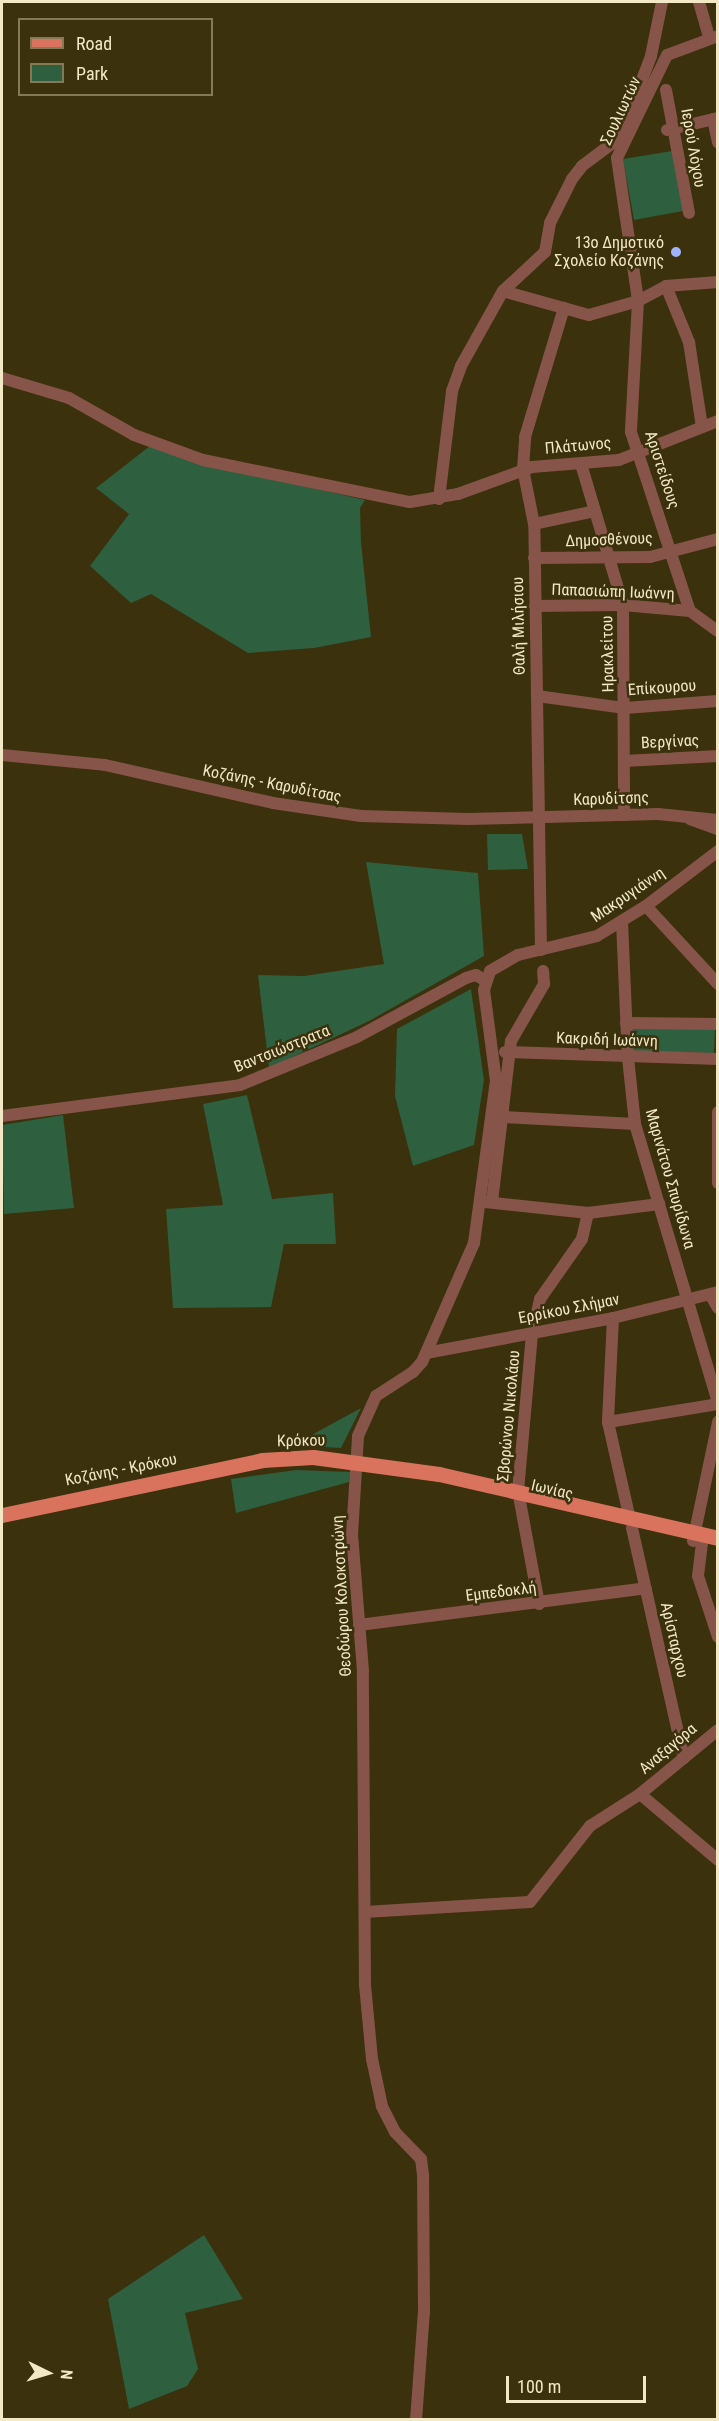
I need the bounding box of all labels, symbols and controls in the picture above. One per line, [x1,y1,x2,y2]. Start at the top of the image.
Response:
legend [18,18,213,96]
text: Road [76,33,112,54]
text: Park [76,63,108,84]
street label: Σουλιωτών [597,74,645,148]
street label: Ιερού Λόχου [677,107,709,189]
place label: 13ο Δημοτικό Σχολείο Κοζάνης [554,233,664,271]
marker: 13ο Δημοτικό Σχολείο Κοζάνης [669,245,683,259]
street label: Αριστείδους [640,429,684,511]
street label: Πλάτωνος [544,434,612,458]
street label: Δημοσθένους [565,529,653,551]
street label: Θαλή Μιλήσιου [509,577,529,675]
street label: Παπασιώπη Ιωάννη [551,580,675,604]
street label: Ηρακλείτου [598,615,618,693]
street label: Επίκουρου [627,676,697,700]
street label: Βεργίνας [640,731,700,753]
street label: Κοζάνης - Καρυδίτσας [201,761,343,807]
street label: Καρυδίτσης [573,788,649,810]
street label: Μακρυγιάννη [587,863,669,927]
street label: Βαντσιώστρατα [231,1021,333,1077]
street label: Κακριδή Ιωάννη [556,1029,658,1051]
street label: Μαρινάτου Σπυρίδωνα [641,1107,699,1251]
street label: Ερρίκου Σλήμαν [517,1290,621,1328]
street label: Σβορώνου Νικολάου [494,1349,524,1483]
street label: Κρόκου [277,1431,325,1451]
street label: Κοζάνης - Κρόκου [63,1450,179,1490]
street label: Ιωνίας [529,1476,575,1504]
street label: Θεοδώρου Κολοκοτρώνη [328,1515,356,1677]
street label: Εμπεδοκλή [464,1578,538,1606]
street label: Αρίσταρχου [656,1600,692,1680]
street label: Αναξαγόρα [635,1719,701,1779]
north arrow [18,2343,78,2403]
scale bar [509,2364,648,2402]
text: N [57,2369,76,2380]
text: 100 m [517,2376,561,2397]

